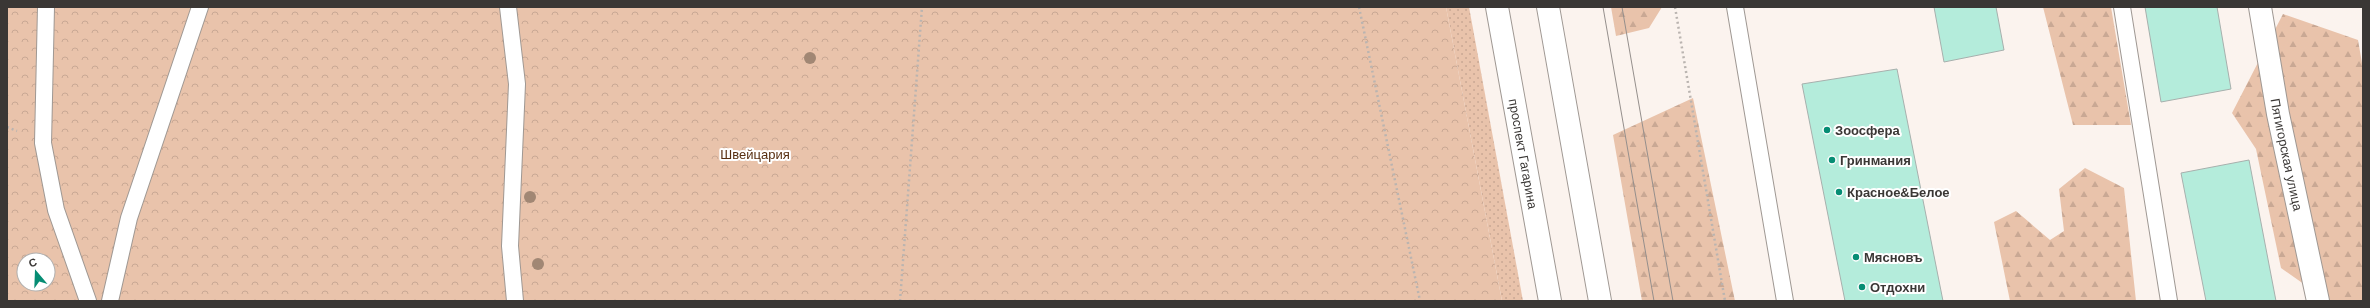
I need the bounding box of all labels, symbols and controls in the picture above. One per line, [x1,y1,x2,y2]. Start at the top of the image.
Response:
street label: проспект Гагарина [1506,97,1541,211]
street label: Пятигорская улица [2268,97,2306,213]
place label: Зоосфера [1835,123,1900,138]
marker: Зоосфера [1822,125,1832,135]
park label: Швейцария [720,147,790,162]
place label: Гринмания [1840,153,1911,168]
marker: Гринмания [1827,155,1837,165]
place label: Красное&Белое [1847,185,1950,200]
marker: Красное&Белое [1834,187,1844,197]
place label: Мясновъ [1864,250,1923,265]
north arrow [16,252,56,292]
marker: Мясновъ [1851,252,1861,262]
text: С [27,256,39,270]
place label: Отдохни [1870,280,1925,295]
marker: Отдохни [1857,282,1867,292]

